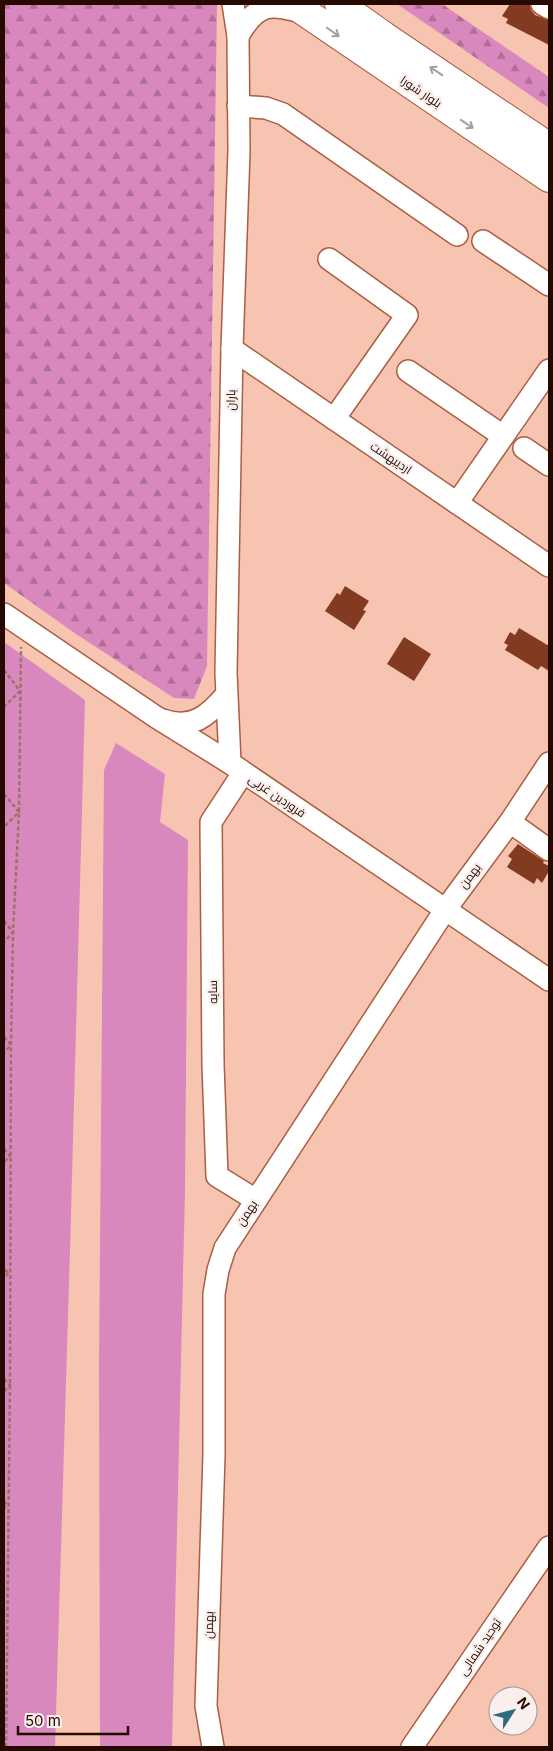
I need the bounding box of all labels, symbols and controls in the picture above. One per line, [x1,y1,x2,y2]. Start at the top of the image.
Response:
one-way arrow [326,27,340,37]
one-way arrow [429,66,443,76]
street label: بلوار شورا [398,72,445,111]
one-way arrow [460,119,474,129]
street label: باران [223,389,238,411]
street label: اردیبهشت [368,438,415,477]
street label: فروردین غربی [246,771,309,820]
street label: بهمن [455,860,484,891]
street label: سایه [205,980,220,1004]
street label: بهمن [233,1197,260,1228]
street label: بهمن [201,1611,216,1639]
street label: توحید شمالی [455,1615,505,1678]
north arrow [488,1686,538,1736]
text: N [514,1694,534,1712]
scale bar [18,1704,128,1736]
text: 50 m [25,1711,61,1730]

